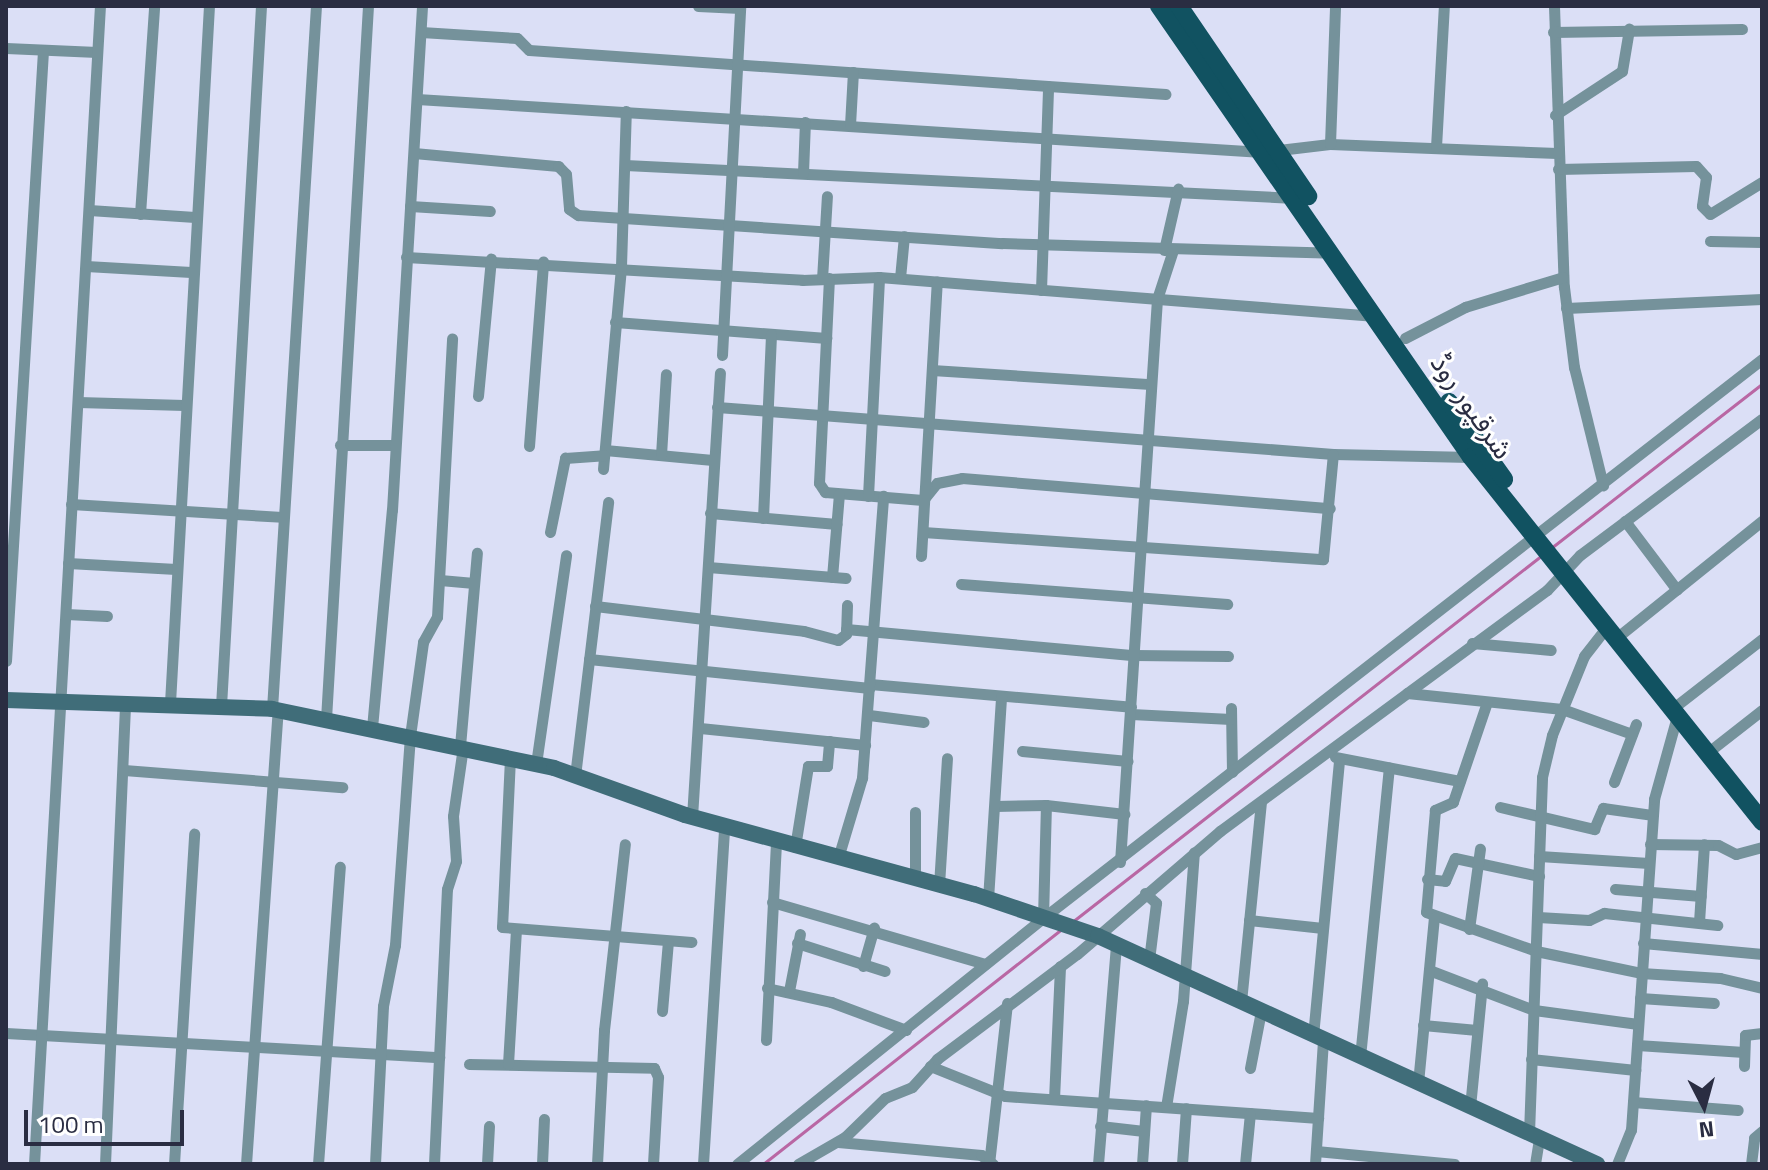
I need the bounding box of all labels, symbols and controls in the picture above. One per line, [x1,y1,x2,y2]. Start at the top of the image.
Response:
street label: شرقپور روڈ [1424,347,1520,465]
north arrow [1664,1066,1744,1146]
scale bar [28,1094,188,1144]
text: 100 m [38,1106,104,1142]
text: N [1697,1112,1716,1148]

